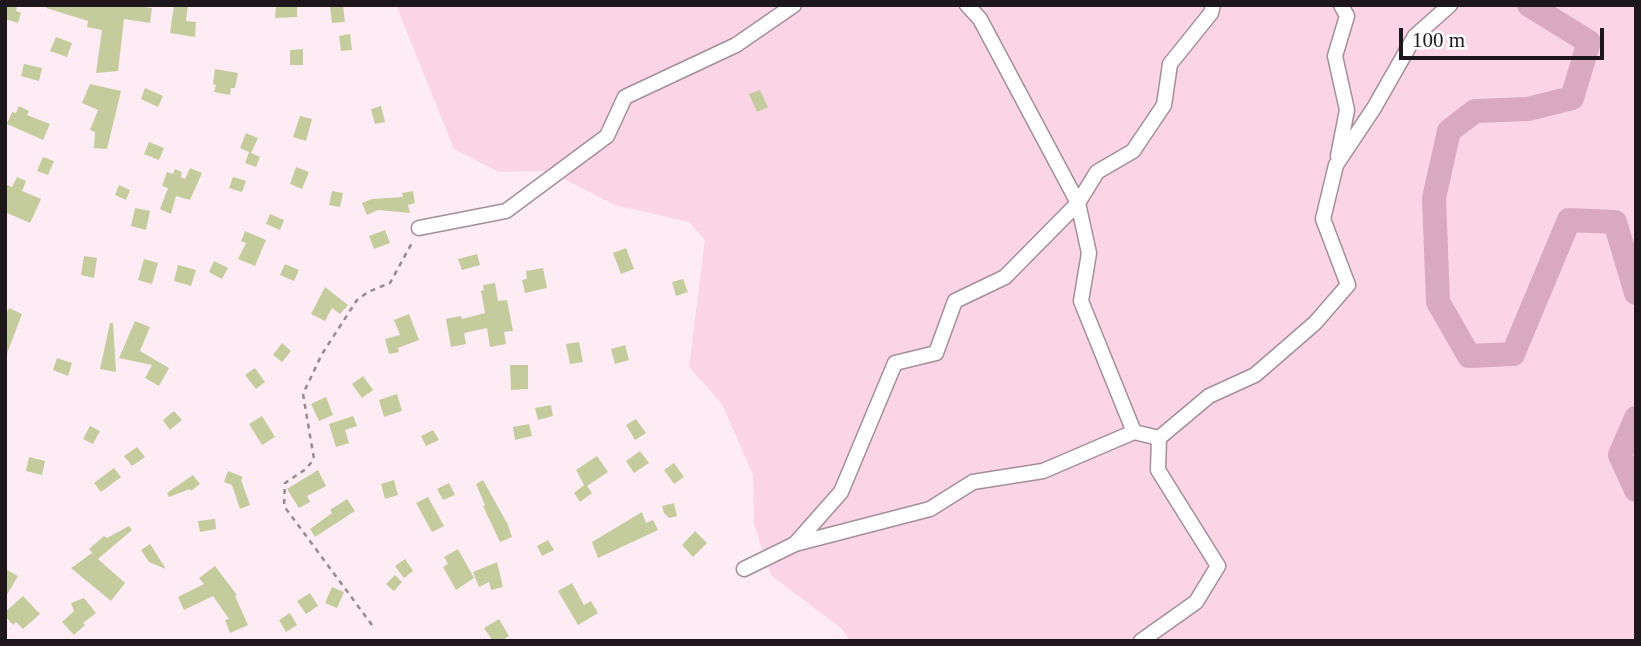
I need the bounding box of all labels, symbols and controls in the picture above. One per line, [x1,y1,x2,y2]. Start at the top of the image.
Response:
scale bar [1403,14,1608,58]
text: 100 m [1412,28,1465,52]

